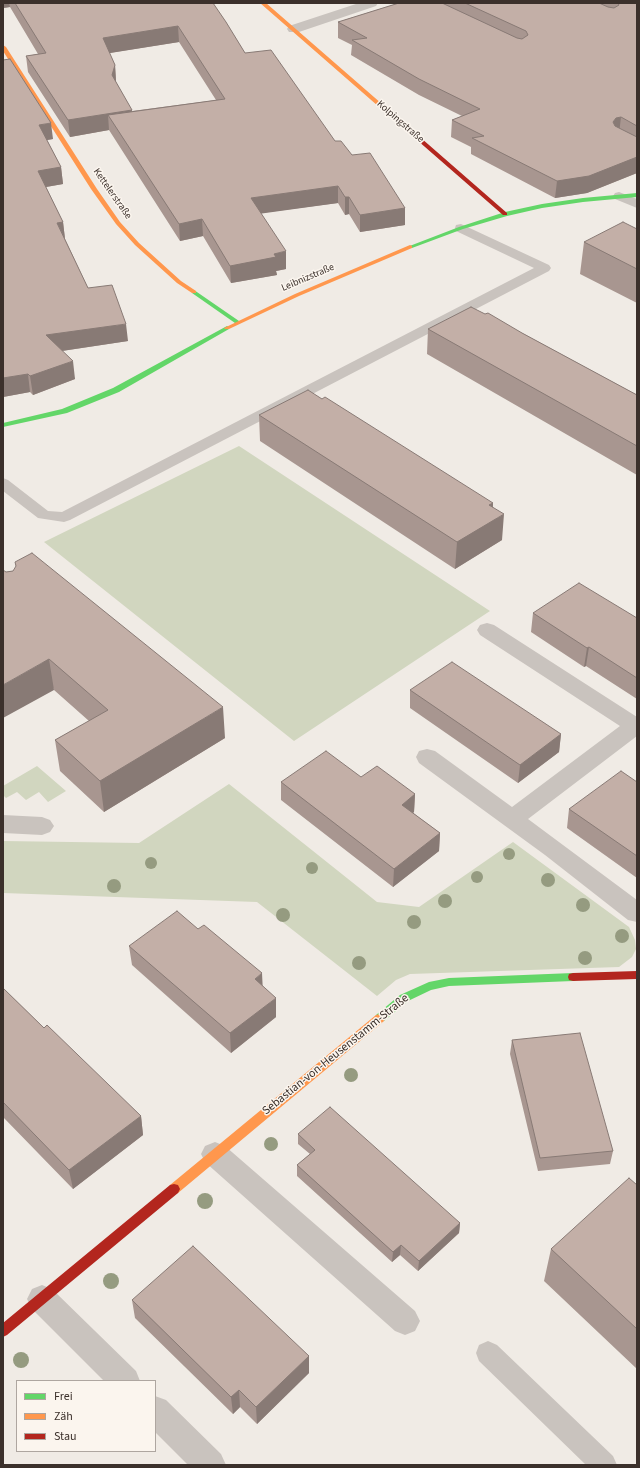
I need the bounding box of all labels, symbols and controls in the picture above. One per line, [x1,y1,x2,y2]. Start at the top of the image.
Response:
street label: Kolpingstraße [374,98,426,146]
street label: Kettelerstraße [90,166,134,222]
street label: Leibnizstraße [280,261,336,295]
street label: Sebastian-von-Heusenstamm-Straße [260,991,412,1119]
legend [16,1380,156,1452]
text: Frei [54,1388,73,1405]
text: Zäh [54,1408,73,1425]
text: Stau [54,1428,77,1445]

